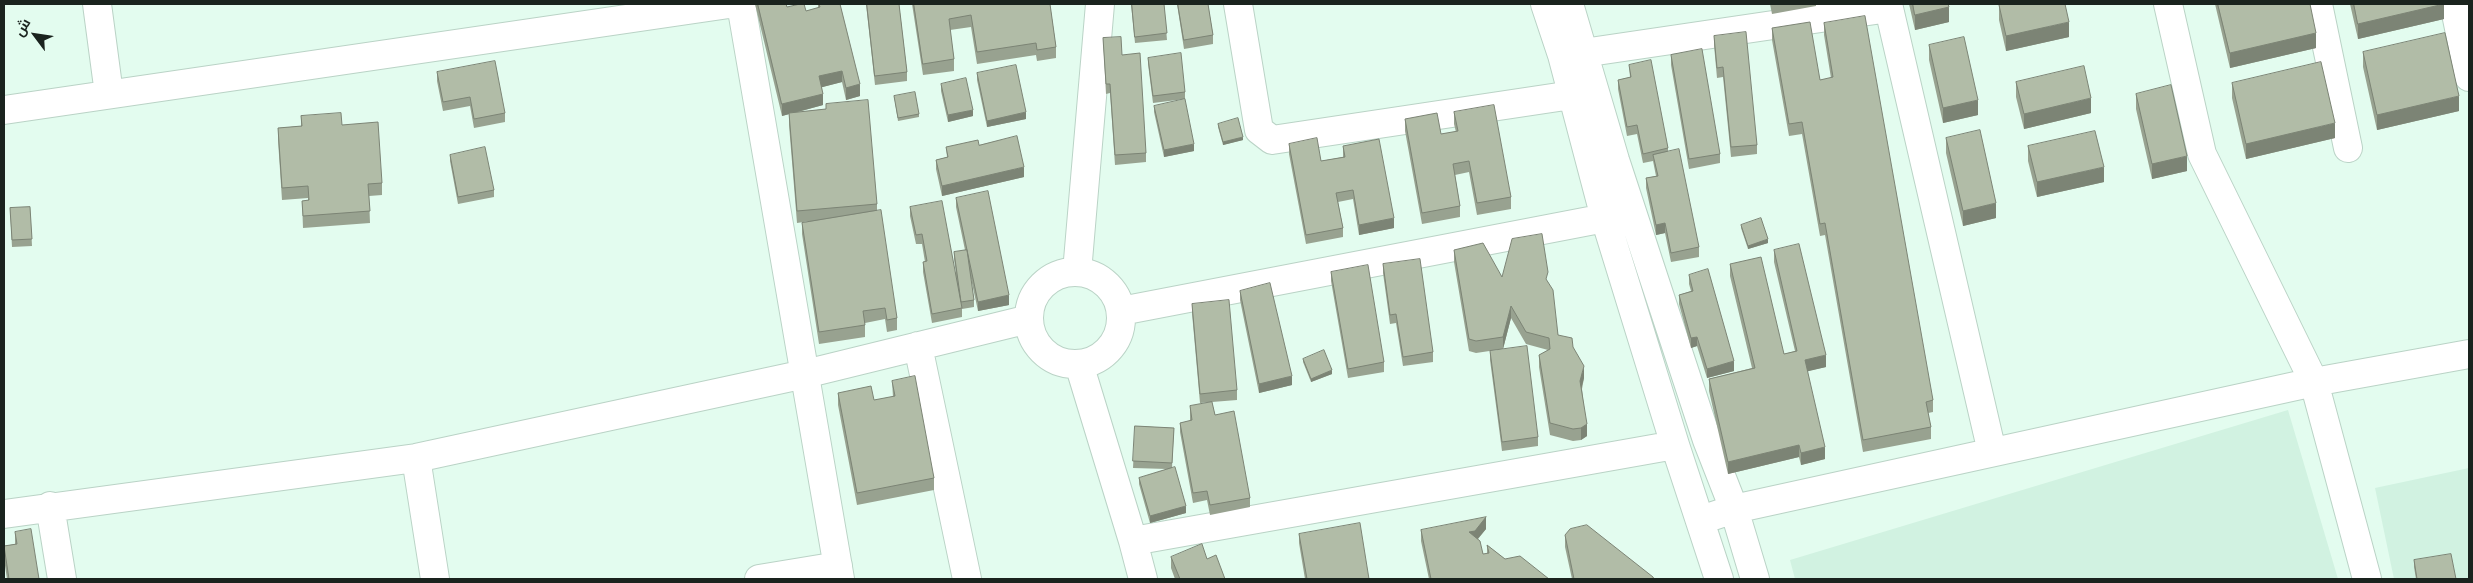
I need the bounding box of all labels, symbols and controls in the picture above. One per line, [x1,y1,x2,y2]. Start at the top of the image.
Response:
north arrow [10,10,60,60]
text: ش [11,15,34,39]

